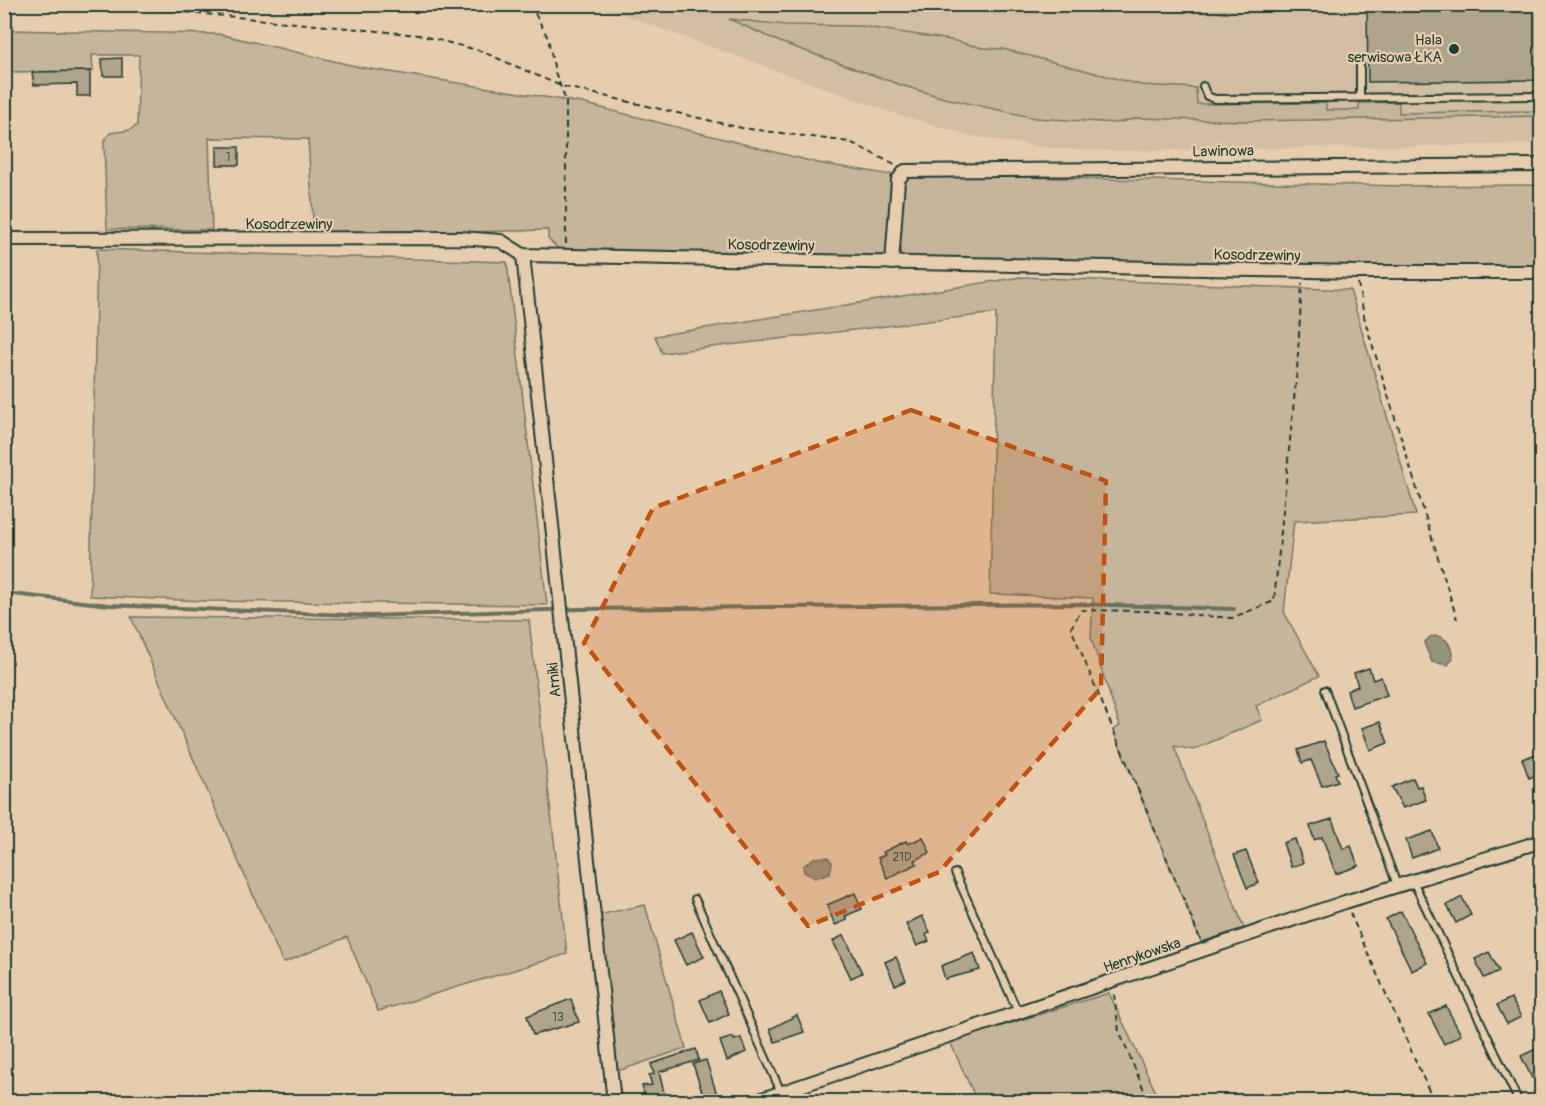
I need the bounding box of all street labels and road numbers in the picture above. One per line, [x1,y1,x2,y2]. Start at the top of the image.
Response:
street label: Lawinowa [1192,141,1254,162]
street label: Kosodrzewiny [245,215,333,234]
street label: Kosodrzewiny [727,235,815,256]
street label: Kosodrzewiny [1213,245,1301,266]
street label: Arniki [543,661,566,698]
street label: Henrykowska [1101,933,1183,978]

